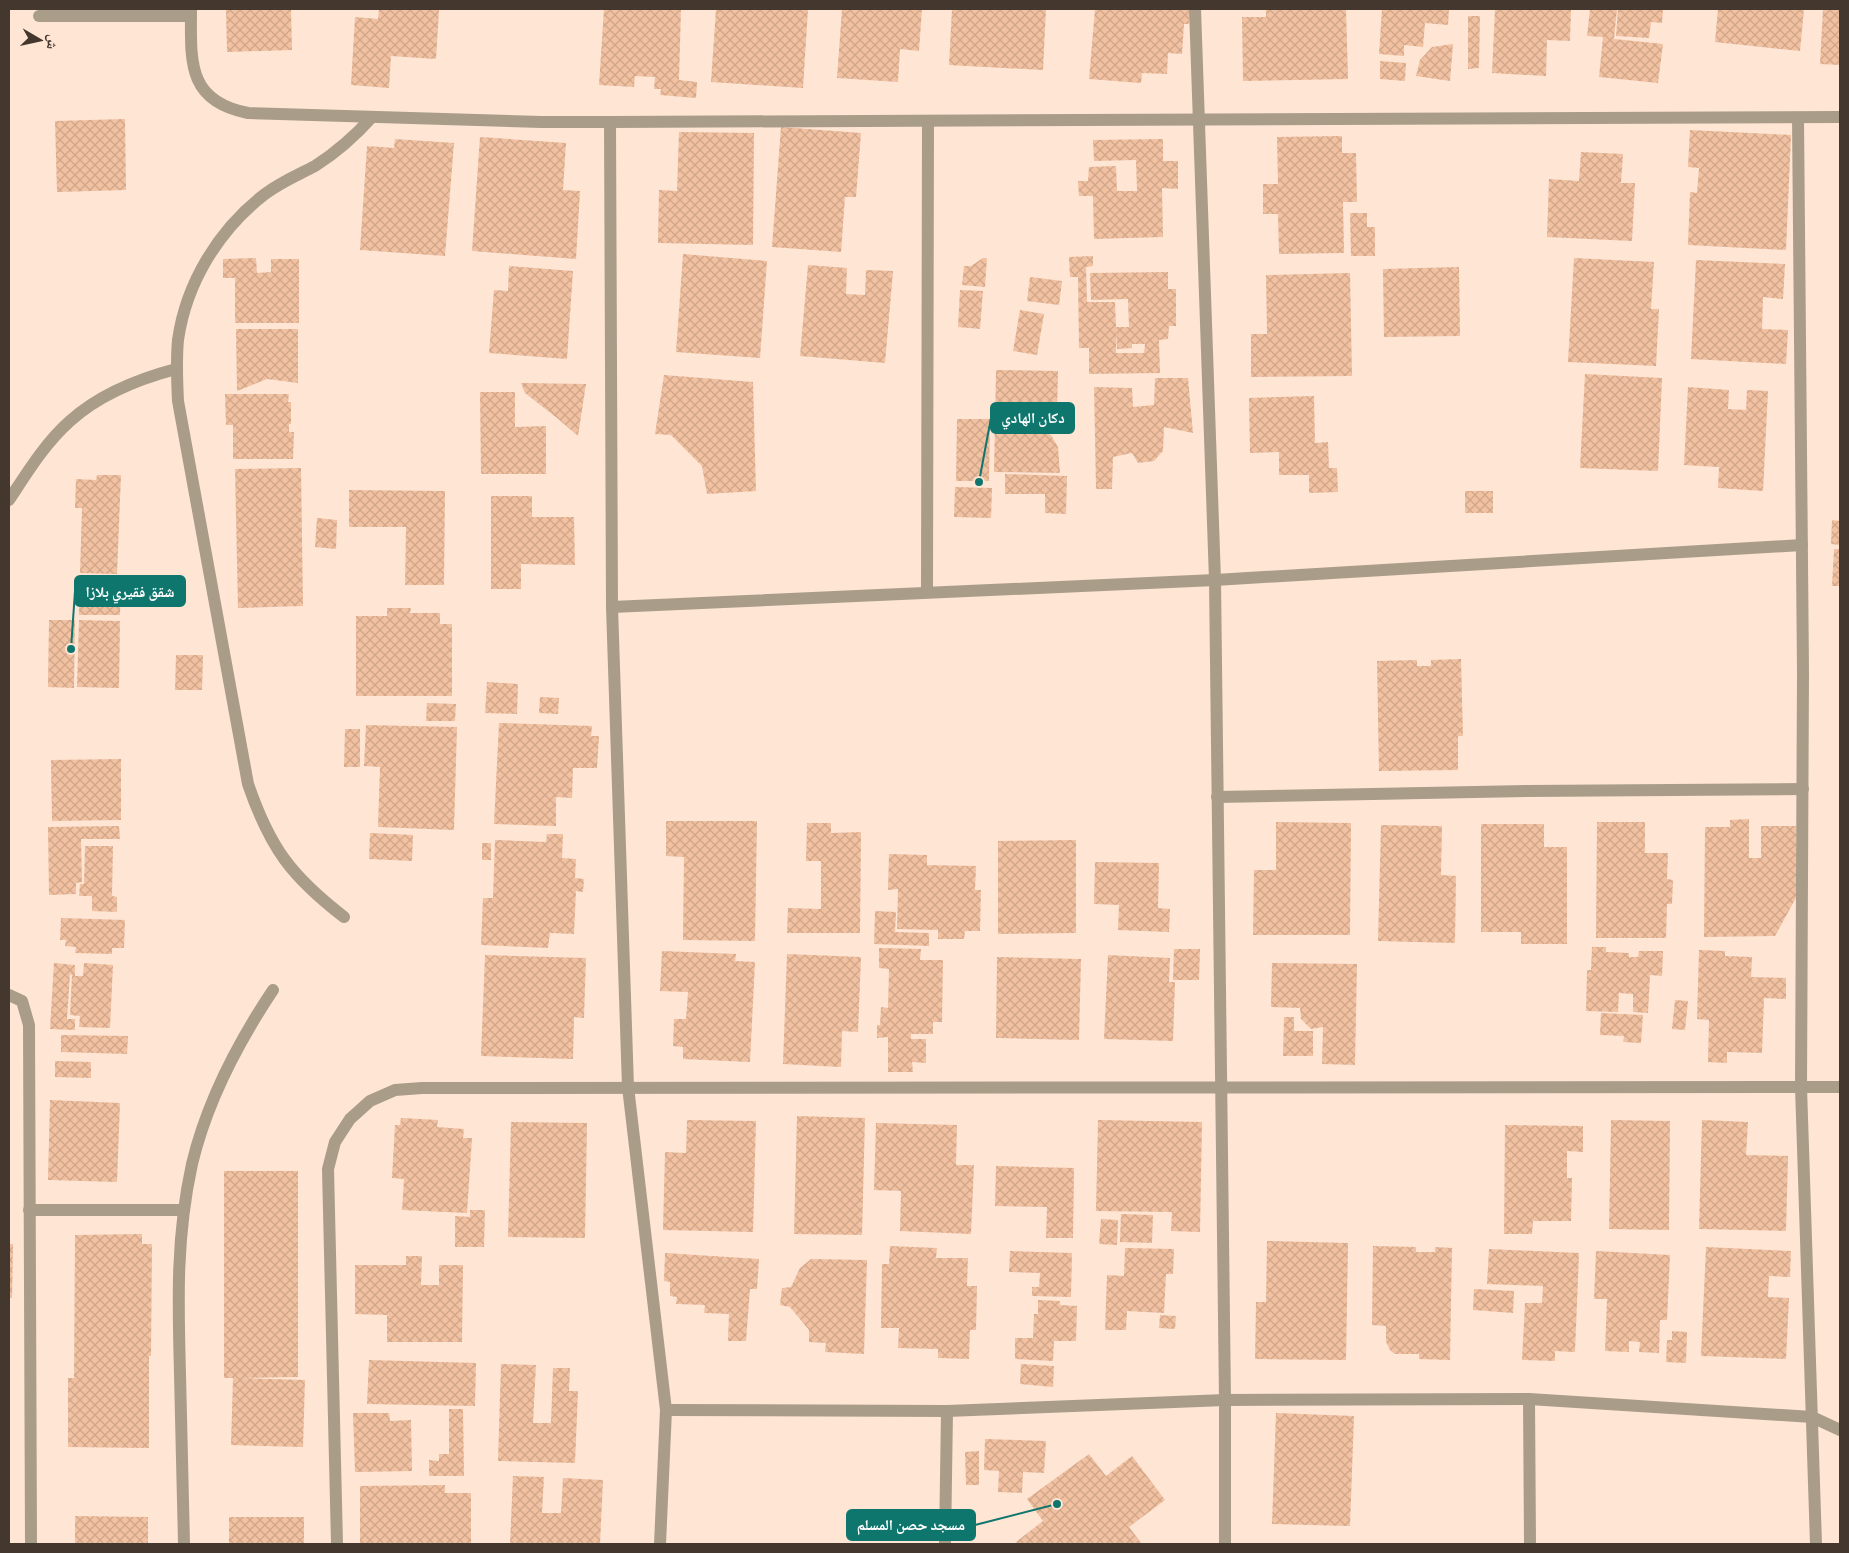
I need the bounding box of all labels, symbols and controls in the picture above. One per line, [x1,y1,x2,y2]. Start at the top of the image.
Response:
north arrow [15,15,65,65]
text: ش [43,33,65,51]
callout: دكان الهادي [991,403,1074,433]
text: دكان الهادي [1001,405,1065,430]
callout: شقق فقيري بلازا [75,576,185,606]
text: شقق فقيري بلازا [85,579,175,604]
callout: مسجد حصن المسلم [847,1510,975,1540]
text: مسجد حصن المسلم [857,1512,965,1535]

